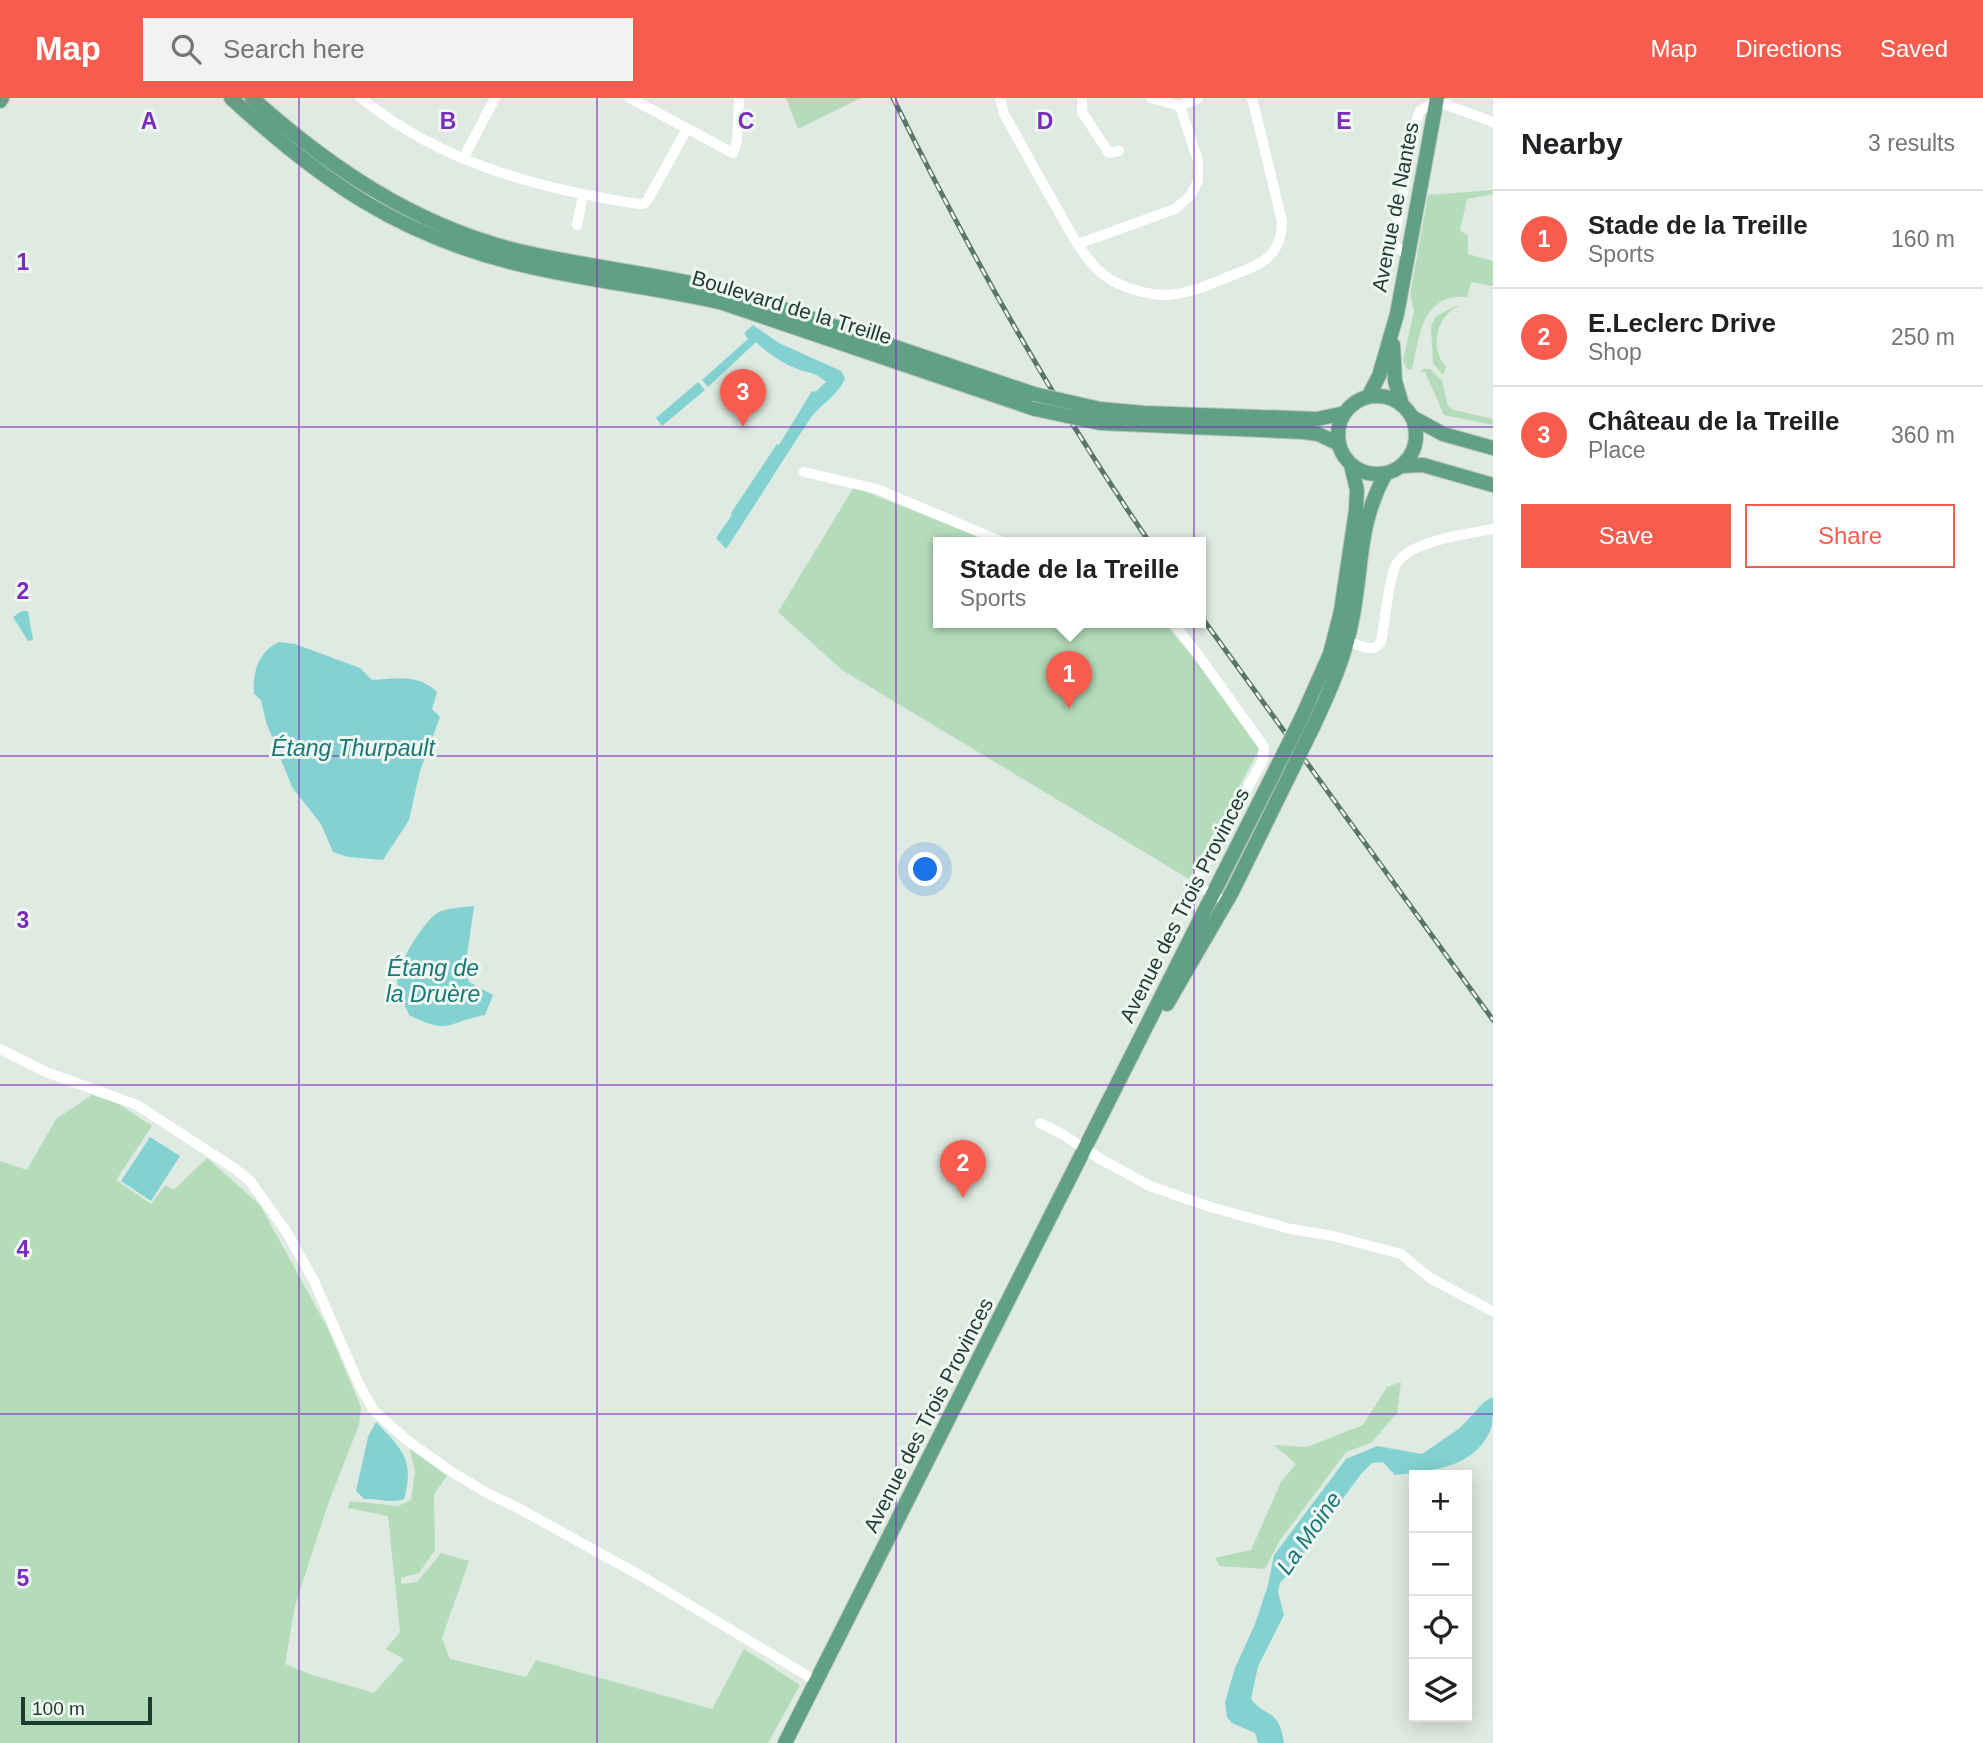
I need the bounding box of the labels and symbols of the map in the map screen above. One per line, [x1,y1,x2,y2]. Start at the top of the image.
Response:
text: A [141,108,157,134]
text: B [440,108,456,134]
text: C [738,108,754,134]
text: D [1037,108,1053,134]
text: E [1336,108,1352,134]
street label: Avenue de Nantes [1367,120,1423,294]
text: 1 [17,249,30,275]
street label: Boulevard de la Treille [689,266,895,348]
pin: 3 [720,369,766,427]
text: 2 [17,578,29,604]
pin: 1 [1046,651,1092,709]
water label: Étang Thurpault [271,735,436,761]
street label: Avenue des Trois Provinces [1115,784,1253,1026]
your location [908,852,942,886]
text: 3 [17,907,29,933]
water label: Étang de la Druère [386,955,480,1007]
pin: 2 [940,1140,986,1198]
text: 4 [17,1236,30,1262]
street label: Avenue des Trois Provinces [859,1294,997,1536]
water label: La Moine [1271,1487,1347,1579]
text: 5 [17,1565,30,1591]
scale bar [21,1694,152,1726]

